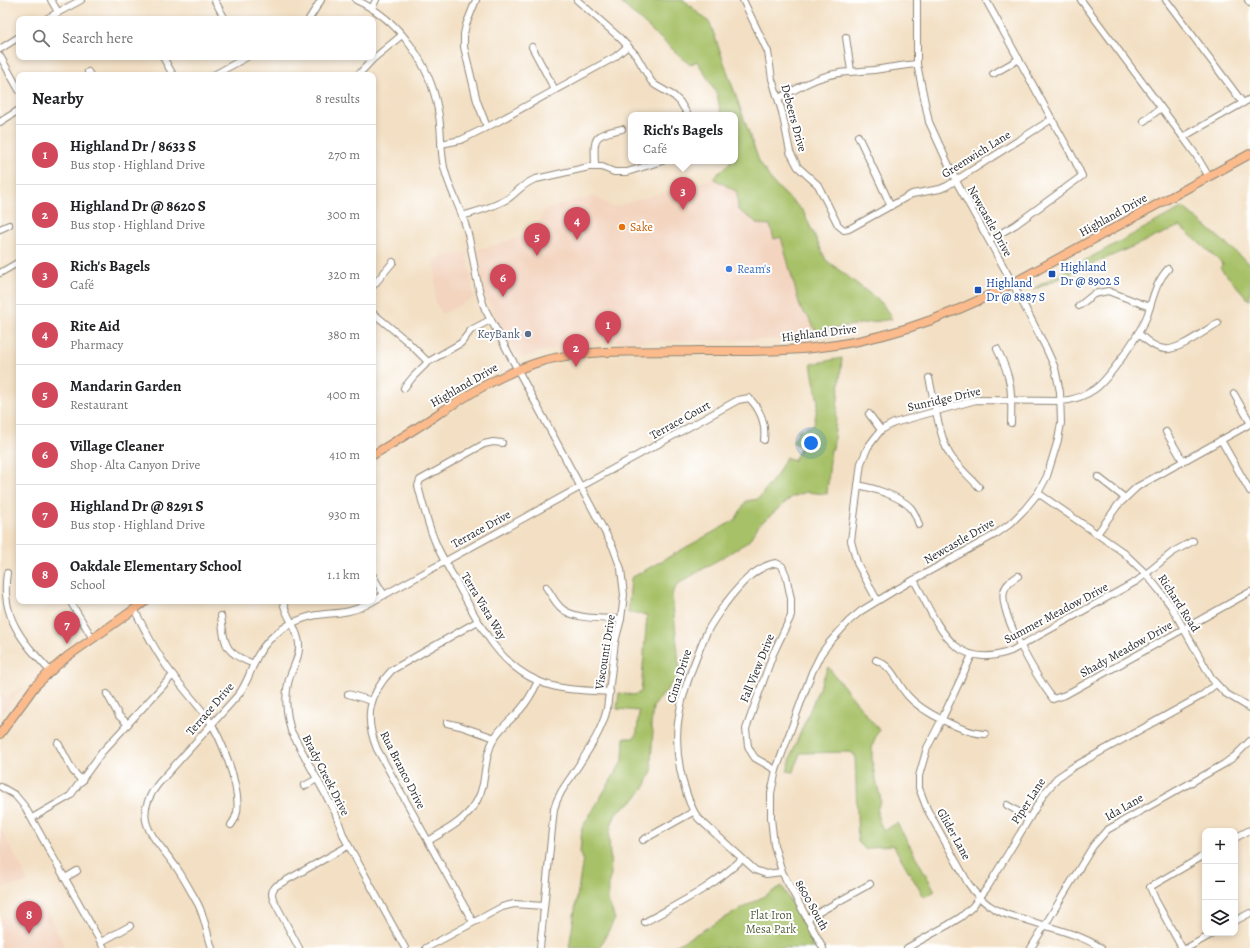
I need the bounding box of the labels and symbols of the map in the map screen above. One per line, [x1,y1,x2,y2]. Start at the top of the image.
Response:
street label: Debeers Drive [777,82,811,154]
street label: Greenwich Lane [938,126,1014,182]
pin: 3 [670,177,696,210]
street label: Newcastle Drive [964,183,1016,259]
street label: Highland Drive [1076,190,1150,240]
pin: 4 [564,207,590,240]
place label: Sake [630,219,653,235]
marker: Sake [617,222,627,232]
pin: 5 [524,223,550,256]
place label: Highland Dr @ 8902 S [1060,259,1120,289]
place label: Ream's [737,261,771,277]
pin: 6 [490,264,516,297]
marker: Ream's [724,264,734,274]
marker: Highland Dr @ 8902 S [1047,269,1057,279]
place label: Highland Dr @ 8887 S [986,275,1045,305]
marker: Highland Dr @ 8887 S [973,285,983,295]
pin: 1 [595,311,621,344]
street label: Highland Drive [781,320,857,346]
place label: KeyBank [477,326,520,342]
marker: KeyBank [523,329,533,339]
pin: 2 [563,334,589,367]
street label: Highland Drive [427,359,501,411]
street label: Sunridge Drive [906,383,982,415]
street label: Terrace Court [647,397,713,443]
your location [801,433,821,453]
street label: Terrace Drive [448,506,514,552]
street label: Newcastle Drive [921,514,997,568]
street label: Terra Vista Way [458,569,511,643]
street label: Richard Road [1154,571,1204,635]
street label: Summer Meadow Drive [1001,579,1111,647]
pin: 7 [54,611,80,644]
street label: Viscounti Drive [591,613,619,692]
street label: Shady Meadow Drive [1077,617,1175,681]
street label: Fall View Drive [736,631,778,705]
street label: Cima Drive [663,647,695,705]
street label: Terrace Drive [182,679,238,739]
street label: Rua Branco Drive [377,728,429,812]
street label: Brady Creek Drive [299,732,353,818]
street label: Piper Lane [1007,775,1049,827]
street label: Ida Lane [1102,790,1146,824]
street label: Glider Lane [933,805,975,863]
street label: 8600 South [792,877,833,934]
pin: 8 [16,901,42,934]
park label: Flat Iron Mesa Park [746,907,796,937]

